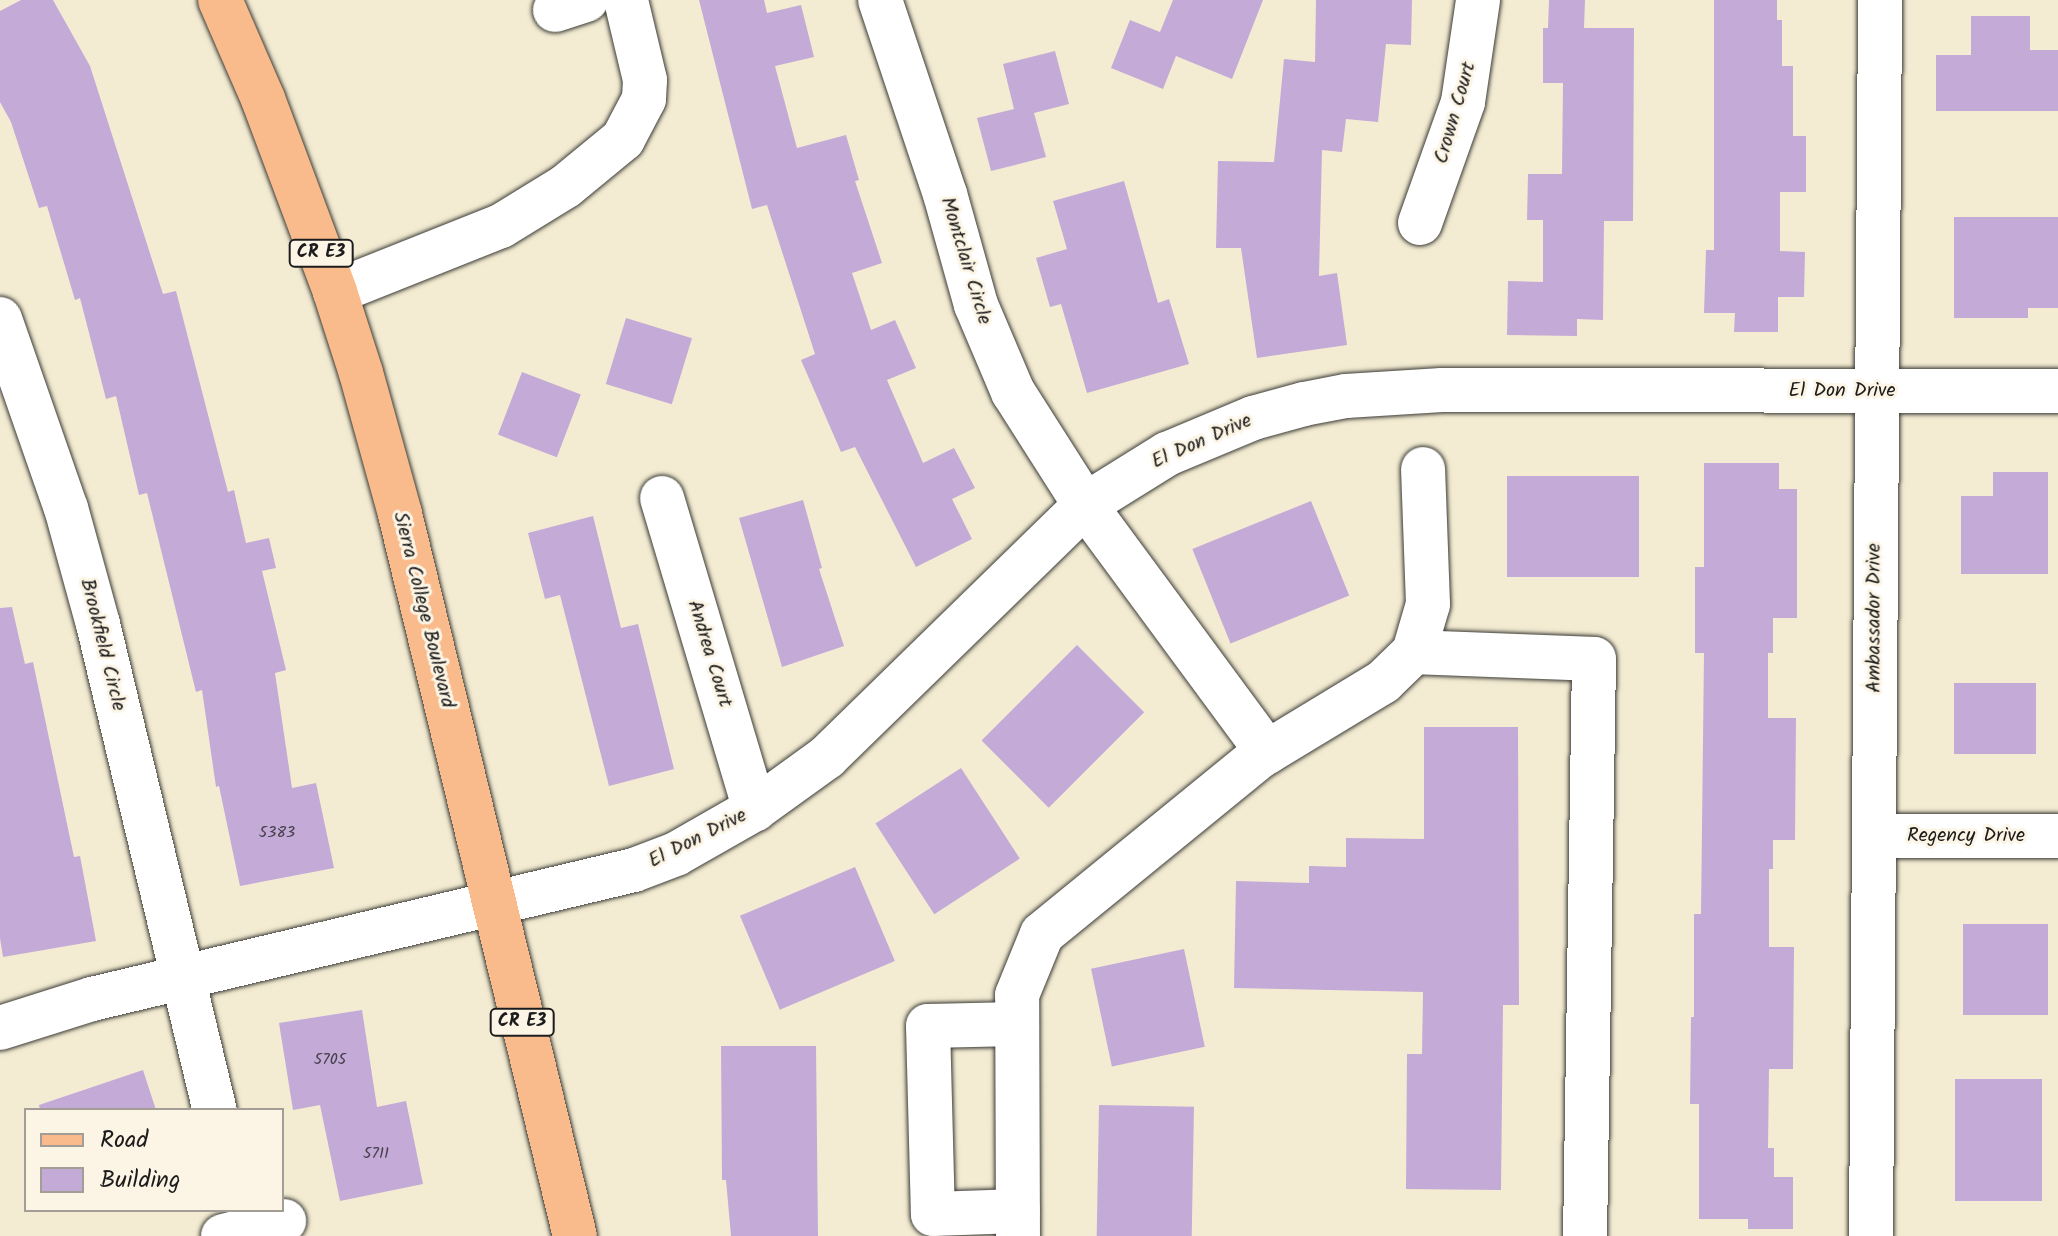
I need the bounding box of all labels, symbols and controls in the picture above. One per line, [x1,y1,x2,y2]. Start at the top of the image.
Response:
street label: Crown Court [1430,59,1482,167]
street label: Montclair Circle [934,194,996,328]
road number: CR E3 [287,239,355,267]
street label: El Don Drive [1789,379,1895,403]
street label: El Don Drive [1148,409,1256,475]
street label: Sierra College Boulevard [387,510,459,710]
street label: Ambassador Drive [1863,543,1887,693]
street label: Brookfield Circle [74,576,130,714]
street label: Andrea Court [681,597,737,711]
street label: El Don Drive [645,804,751,874]
house number: 5383 [259,823,295,843]
street label: Regency Drive [1907,824,2025,848]
road number: CR E3 [488,1008,556,1036]
house number: 5705 [314,1050,346,1070]
legend [24,1108,284,1212]
text: Road [100,1121,148,1160]
house number: 5711 [363,1144,389,1164]
text: Building [100,1161,180,1200]

